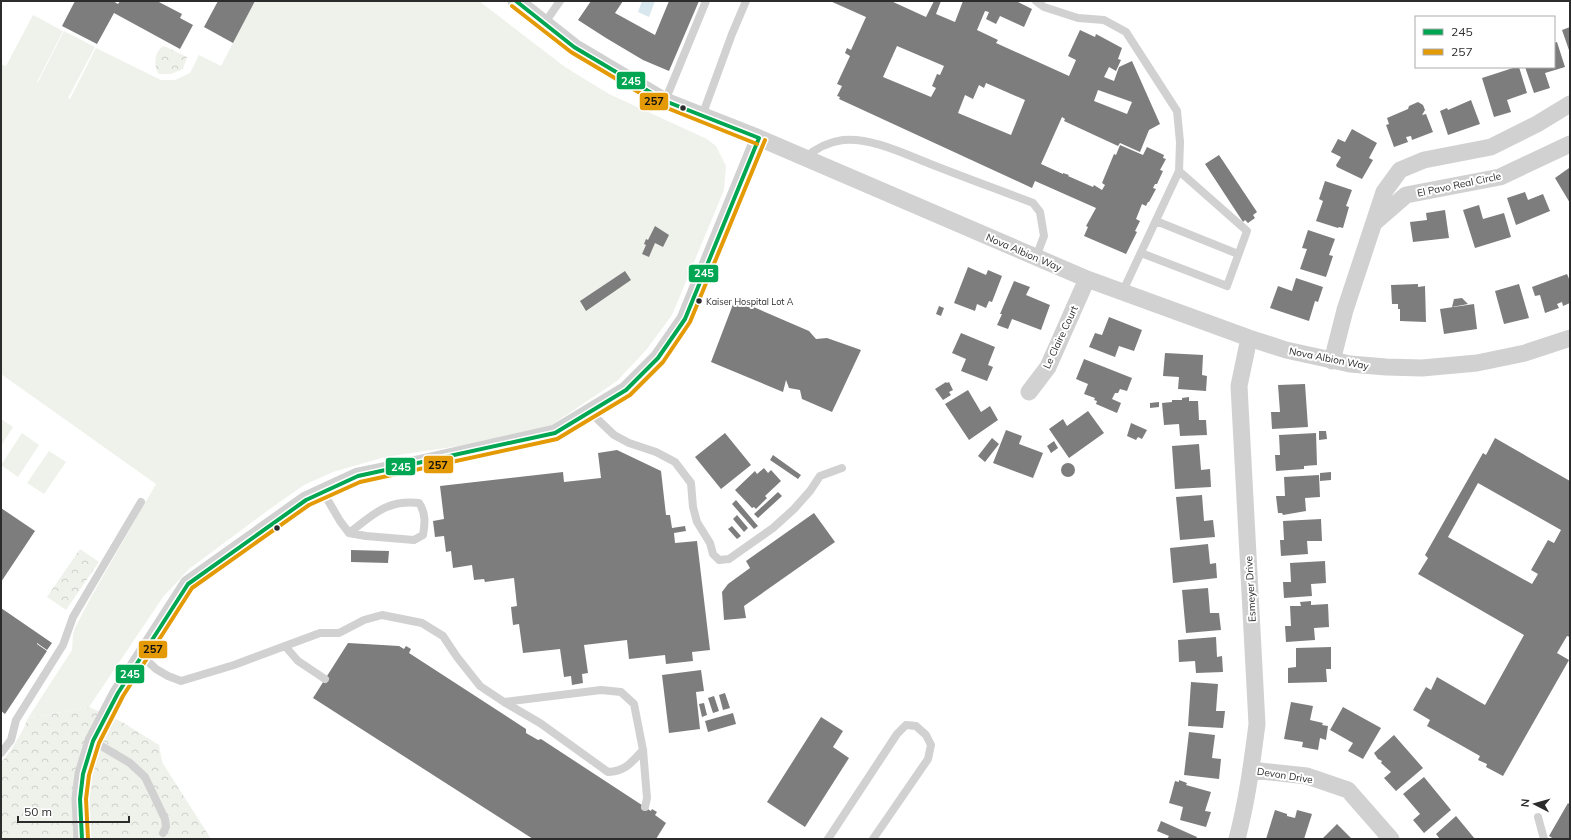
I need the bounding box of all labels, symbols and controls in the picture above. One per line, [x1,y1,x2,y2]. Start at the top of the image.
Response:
legend [1415,16,1555,68]
text: 245 [1451,24,1473,39]
text: 257 [1451,44,1473,59]
line badge: 245 [616,71,646,90]
text: 245 [621,74,641,88]
line badge: 257 [639,92,669,111]
text: 257 [644,94,664,108]
unlabelled marker [678,103,688,113]
street label: El Pavo Real Circle [1416,169,1502,200]
street label: Nova Albion Way [984,231,1064,275]
line badge: 245 [688,264,719,283]
text: 245 [694,266,714,280]
marker: Kaiser Hospital Lot A [694,296,704,306]
place label: Kaiser Hospital Lot A [706,296,794,307]
street label: Le Claire Court [1040,303,1081,371]
street label: Nova Albion Way [1288,344,1371,373]
line badge: 257 [423,455,454,474]
line badge: 245 [385,457,416,476]
text: 257 [428,458,448,472]
text: 245 [391,460,411,474]
unlabelled marker [272,523,282,533]
street label: Esmeyer Drive [1242,556,1259,622]
line badge: 257 [138,640,168,659]
text: 257 [143,642,163,656]
line badge: 245 [115,664,145,684]
text: 245 [120,667,140,681]
street label: Devon Drive [1256,765,1314,786]
north arrow [1515,784,1555,824]
scale bar [18,798,129,824]
text: N [1518,798,1532,808]
text: 50 m [24,804,52,819]

